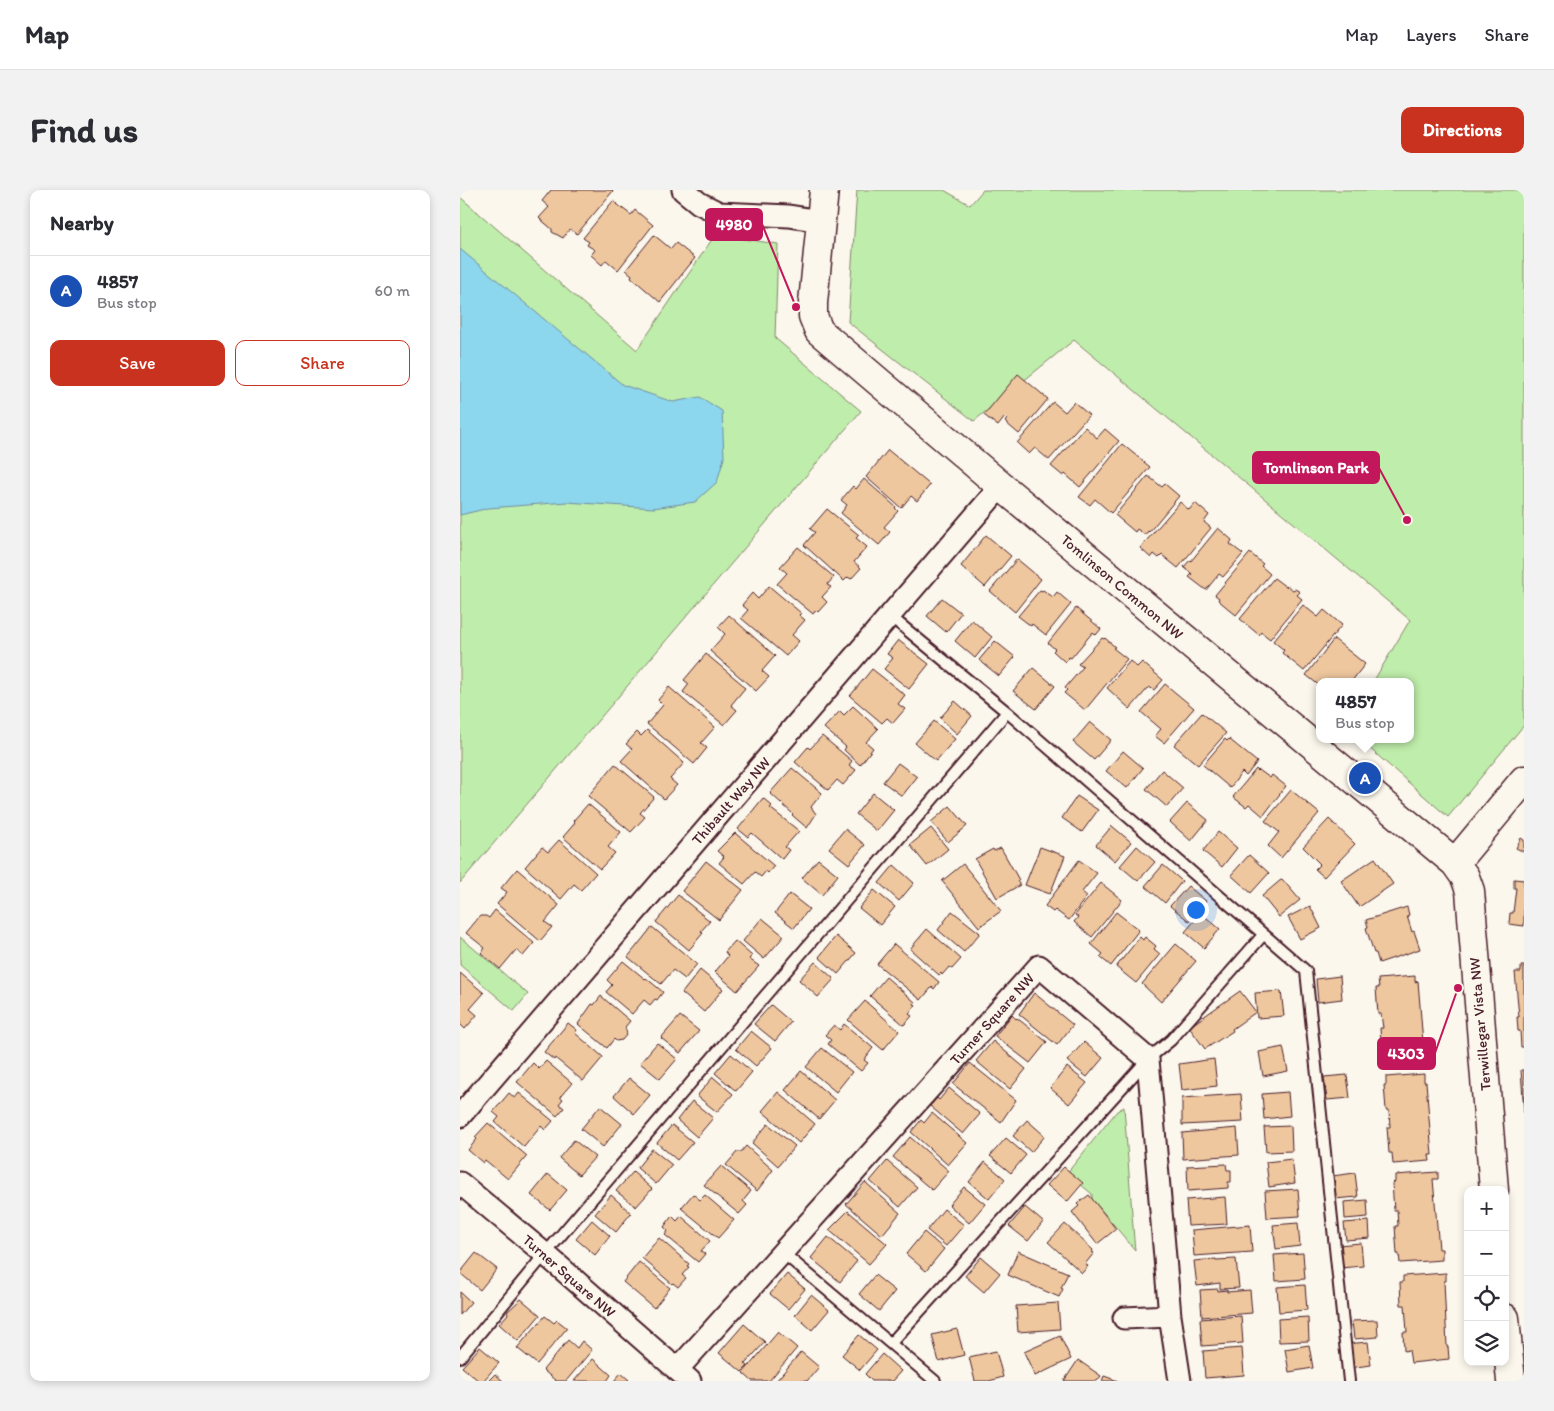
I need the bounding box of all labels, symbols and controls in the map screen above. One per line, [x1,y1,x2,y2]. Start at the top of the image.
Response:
text: Map [25,20,69,49]
text: Map [1345,24,1378,46]
text: Layers [1406,24,1456,46]
text: Share [1484,24,1529,46]
button: Directions [1401,107,1524,153]
text: Find us [30,109,138,151]
callout: 4980 [706,209,762,240]
text: Nearby [50,210,114,235]
text: 4980 [716,215,752,234]
text: 4857 [97,270,138,293]
text: A [61,281,71,300]
text: 60 m [375,281,410,300]
text: Bus stop [97,293,157,312]
button: Save [50,340,225,386]
button: Share [235,340,410,386]
callout: Tomlinson Park [1253,452,1379,483]
text: Tomlinson Park [1262,458,1370,477]
street label: Tomlinson Common NW [1057,531,1187,643]
popup [1316,678,1414,743]
text: 4857 [1335,690,1376,713]
text: Bus stop [1335,713,1395,732]
street label: Thibault Way NW [688,753,774,849]
pin: A [1349,759,1381,797]
your location [1183,897,1209,923]
street label: Terwillegar Vista NW [1465,956,1495,1091]
street label: Turner Square NW [946,969,1038,1069]
callout: 4303 [1378,1038,1435,1069]
text: 4303 [1388,1044,1425,1063]
map controls [1464,1186,1509,1366]
button: + [1464,1186,1509,1231]
street label: Turner Square NW [519,1231,619,1321]
button: − [1464,1231,1509,1276]
button: locate [1464,1276,1509,1321]
button: layers [1464,1321,1509,1366]

